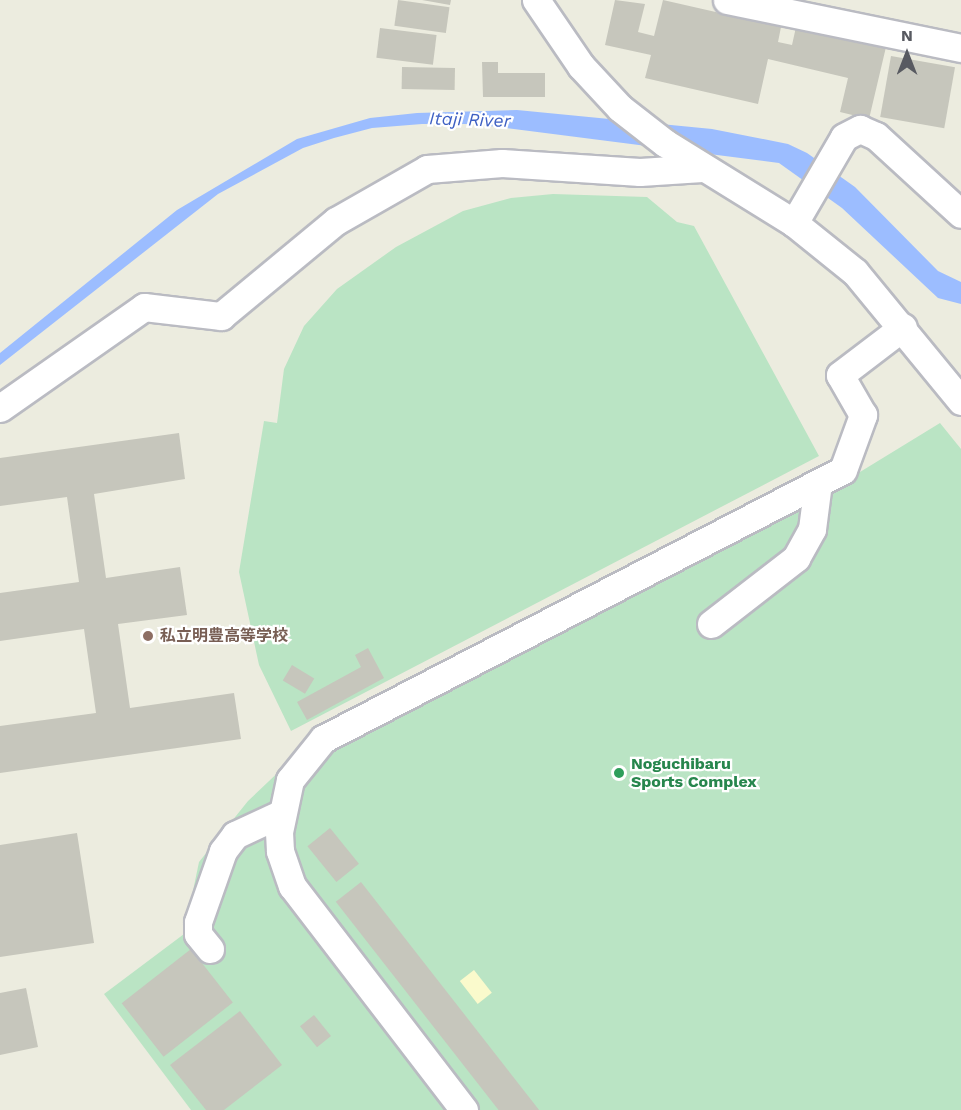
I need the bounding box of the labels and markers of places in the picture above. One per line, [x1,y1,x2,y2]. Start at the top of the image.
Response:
place label: 私立明豊高等学校 [160,626,288,646]
marker: 私立明豊高等学校 [141,629,155,643]
place label: Noguchibaru Sports Complex [631,754,757,792]
marker: Noguchibaru Sports Complex [612,766,626,780]

